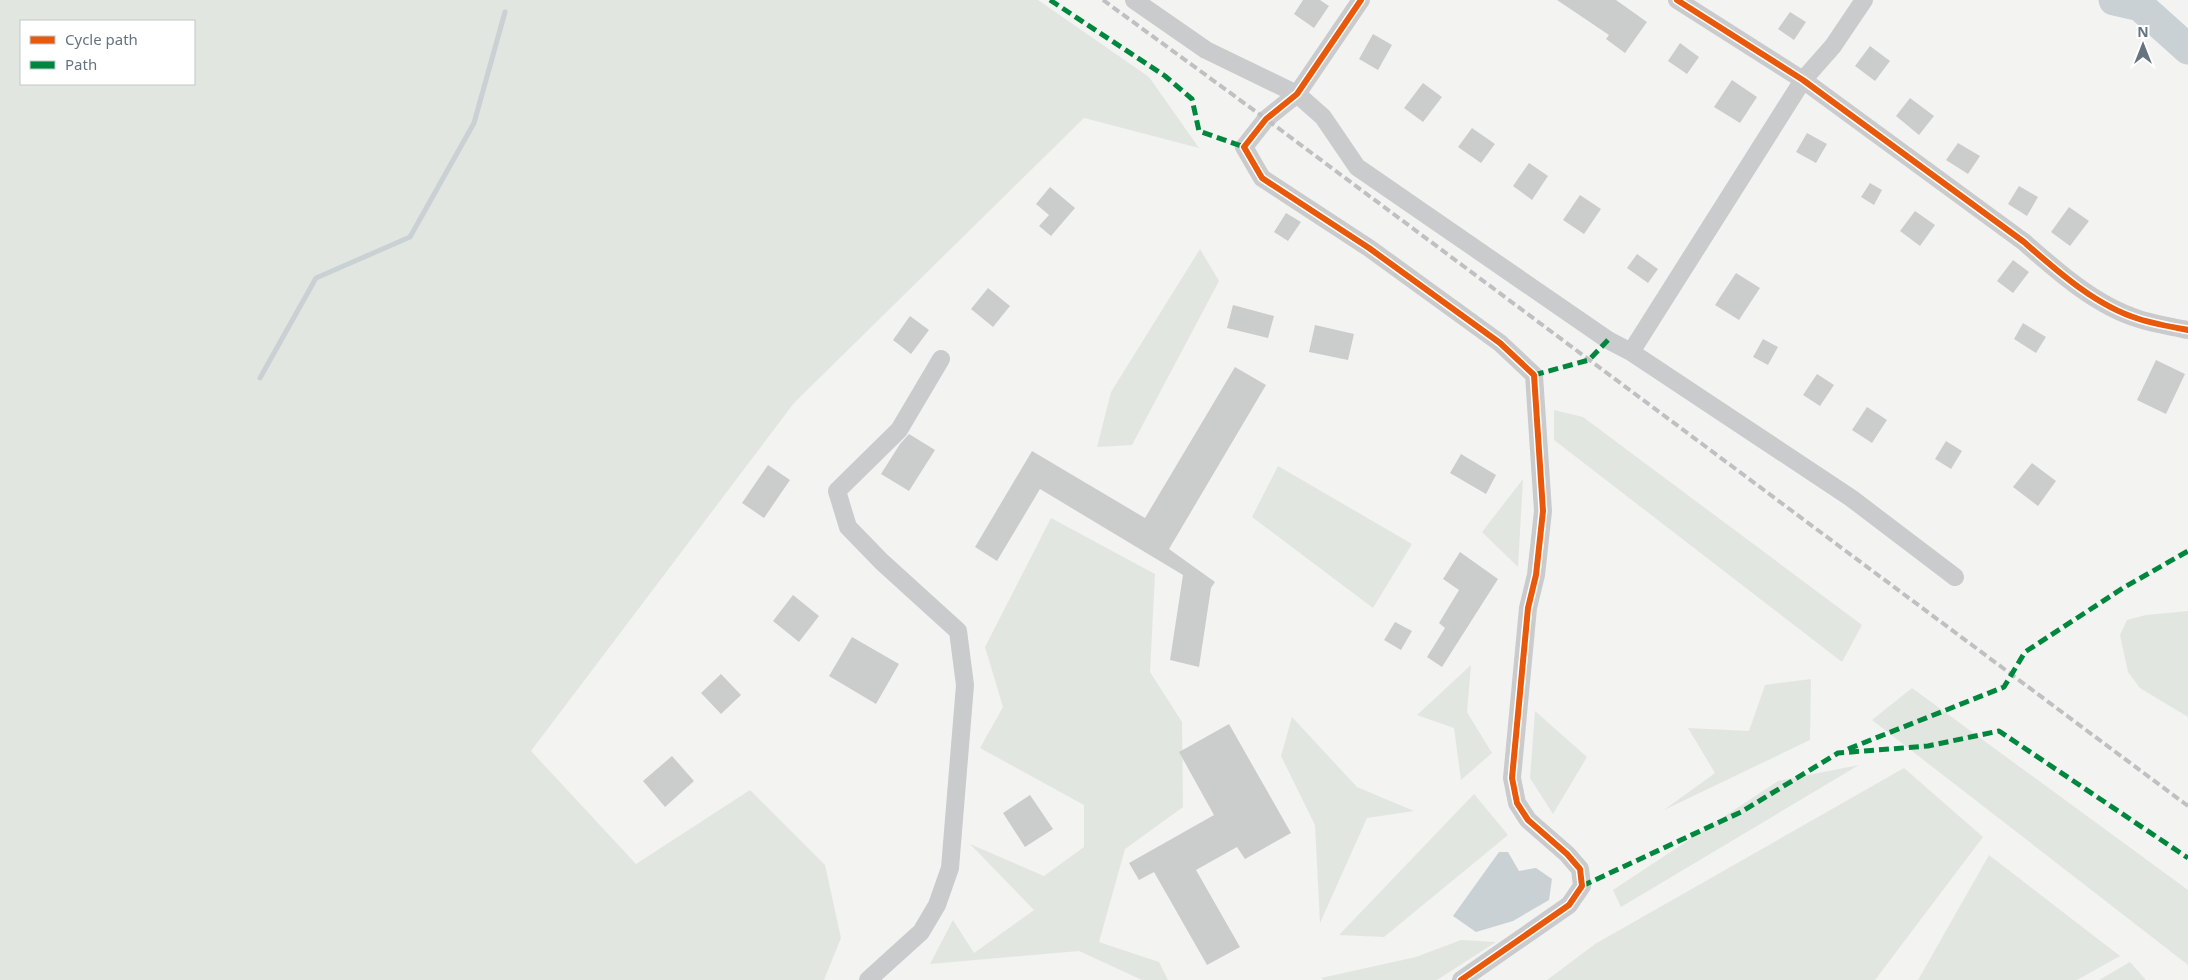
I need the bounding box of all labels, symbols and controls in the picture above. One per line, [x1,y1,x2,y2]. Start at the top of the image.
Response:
legend [20,20,195,85]
north arrow [2118,20,2168,70]
text: N [2137,22,2149,41]
text: Cycle path [65,29,138,49]
text: Path [65,54,97,74]

